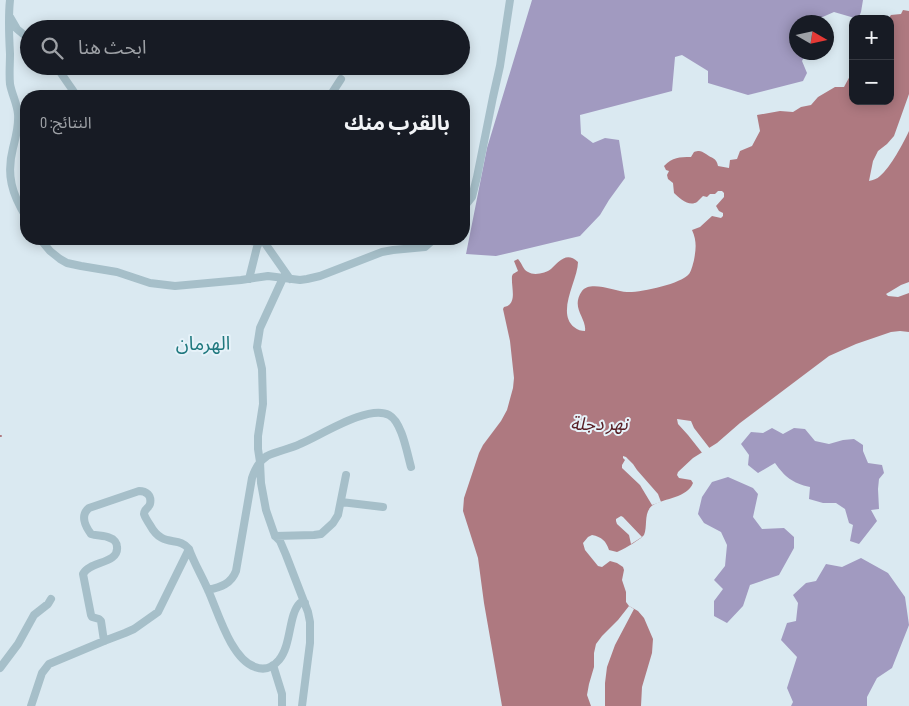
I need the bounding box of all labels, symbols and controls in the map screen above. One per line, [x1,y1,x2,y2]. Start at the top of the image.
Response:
north arrow [789,15,834,60]
map controls [849,15,894,105]
button: + [849,15,894,60]
search box [20,20,470,75]
icon: search [38,34,66,62]
text: ابحث هنا [78,37,146,60]
button: − [849,60,894,105]
text: بالقرب منك [344,111,450,136]
text: النتائج: 0 [40,114,91,133]
district label: الهرمان [176,333,230,356]
water label: نهر دجلة [570,414,630,435]

